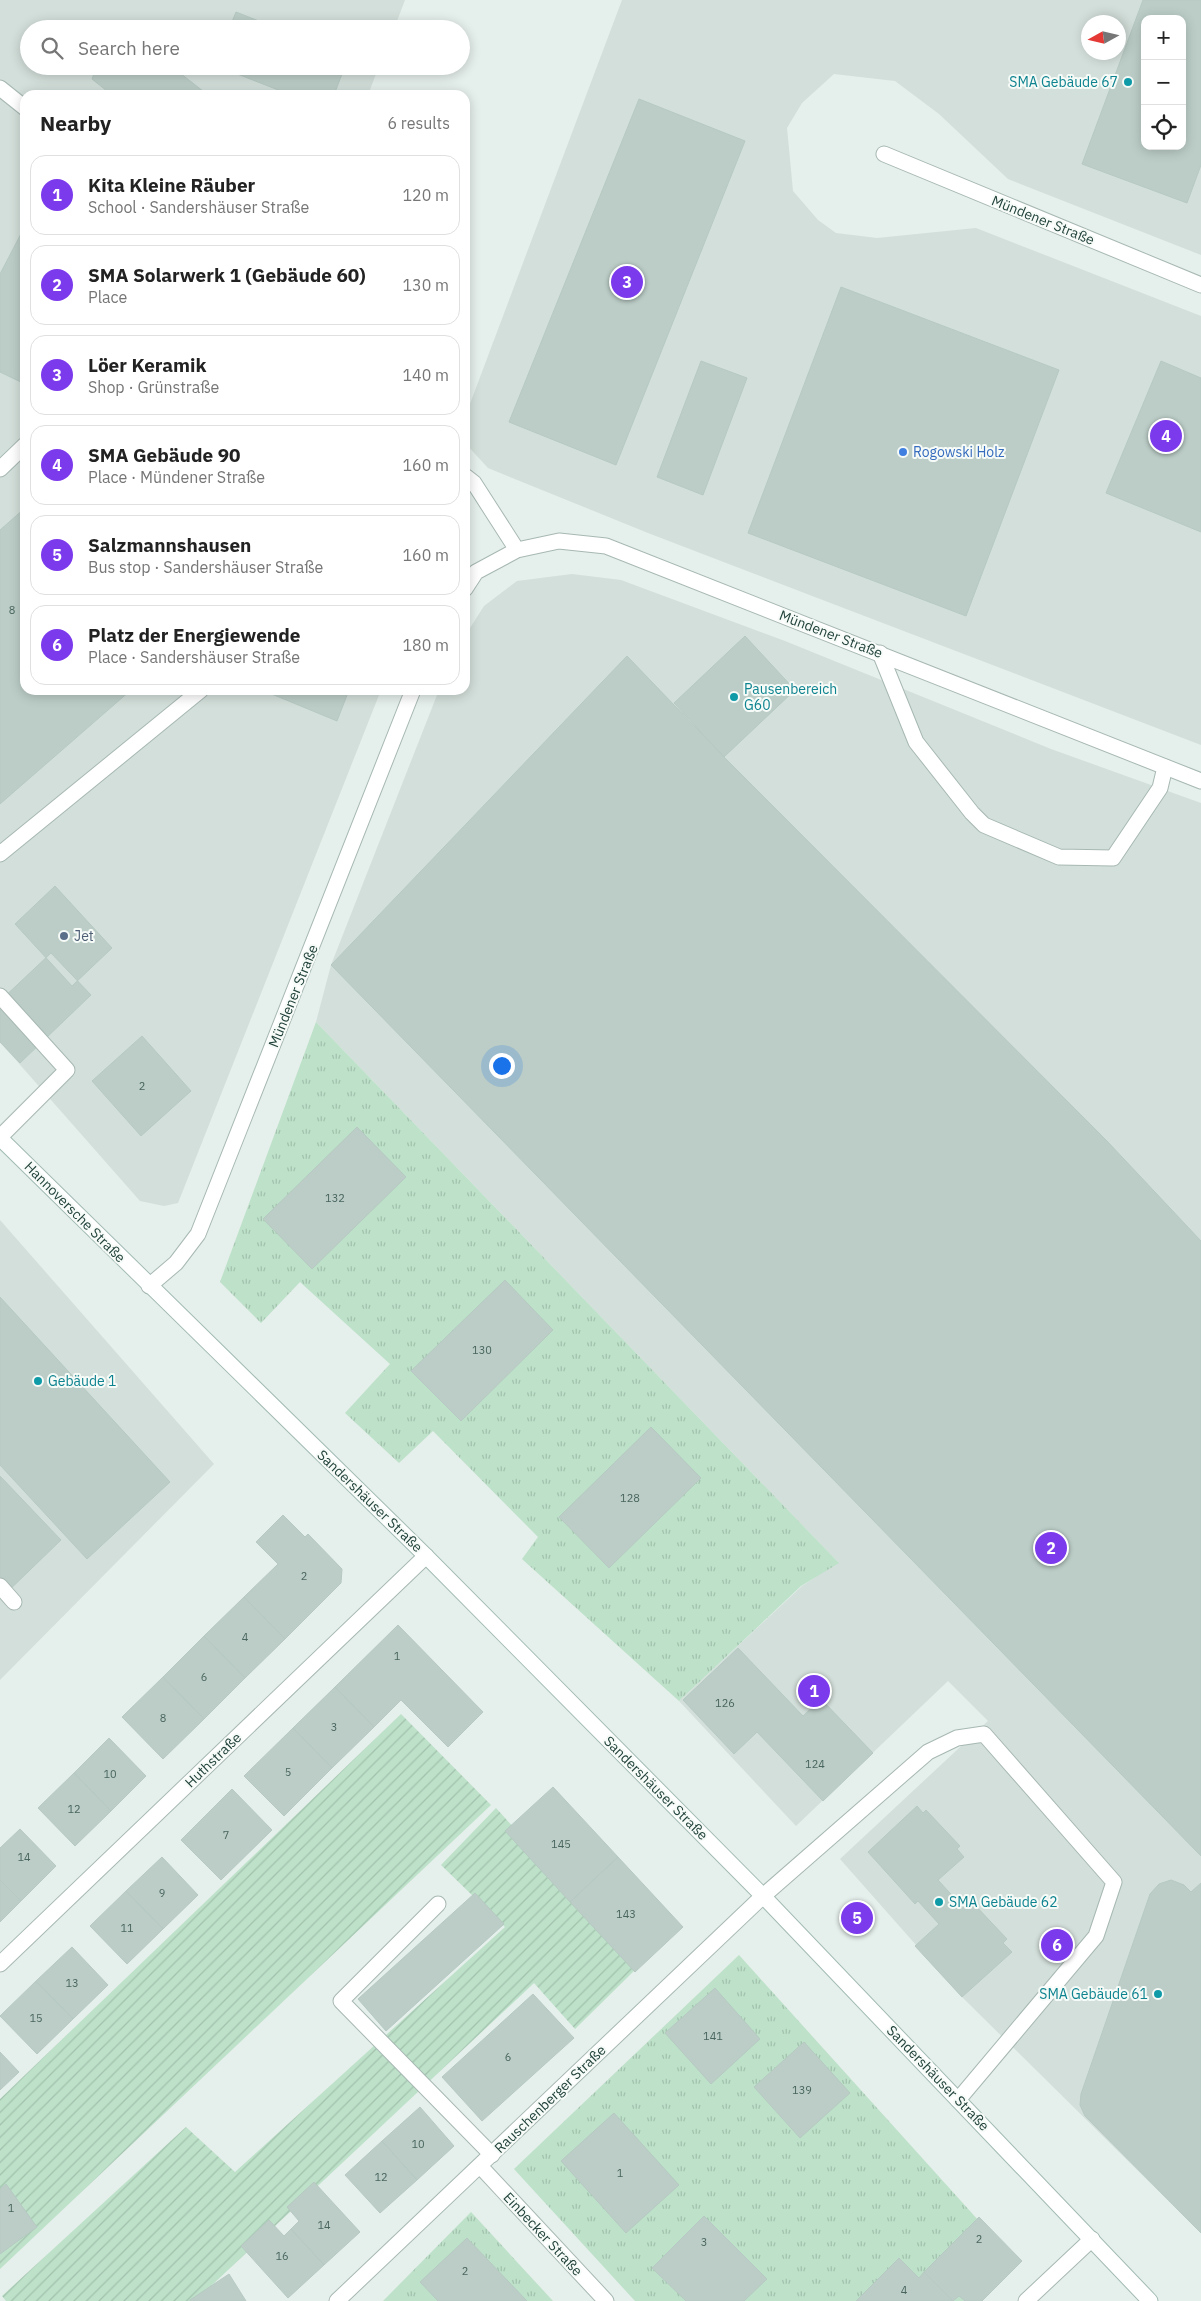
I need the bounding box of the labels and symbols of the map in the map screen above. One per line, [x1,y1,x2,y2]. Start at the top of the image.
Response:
north arrow [1081,15,1126,60]
place label: SMA Gebäude 67 [1009,73,1118,91]
marker: SMA Gebäude 67 [1122,76,1134,88]
street label: Mündener Straße [989,191,1097,249]
pin: 3 [611,263,643,301]
pin: 4 [1150,417,1182,455]
place label: Rogowski Holz [913,443,1005,461]
marker: Rogowski Holz [897,446,909,458]
house number: 8 [9,603,15,617]
street label: Mündener Straße [777,606,886,662]
place label: Pausenbereich G60 [744,680,837,714]
marker: Pausenbereich G60 [728,691,740,703]
place label: Jet [74,927,94,945]
marker: Jet [58,930,70,942]
street label: Mündener Straße [264,942,322,1050]
your location [489,1053,515,1079]
house number: 2 [139,1079,145,1093]
street label: Hannoversche Straße [21,1158,130,1267]
house number: 132 [325,1191,345,1205]
house number: 130 [472,1343,492,1357]
place label: Gebäude 1 [48,1372,116,1390]
marker: Gebäude 1 [32,1375,44,1387]
street label: Sandershäuser Straße [313,1446,427,1556]
house number: 128 [620,1491,640,1505]
pin: 2 [1035,1529,1067,1567]
house number: 2 [301,1569,307,1583]
house number: 4 [242,1630,249,1644]
house number: 1 [394,1649,401,1663]
house number: 6 [201,1670,207,1684]
pin: 1 [798,1672,830,1710]
house number: 126 [715,1696,735,1710]
house number: 8 [160,1711,166,1725]
house number: 3 [331,1720,337,1734]
street label: Huthstraße [181,1728,245,1791]
street label: Sandershäuser Straße [600,1732,712,1844]
house number: 124 [805,1757,825,1771]
house number: 5 [285,1765,291,1779]
house number: 10 [103,1767,117,1781]
house number: 12 [67,1802,81,1816]
house number: 7 [223,1828,229,1842]
house number: 145 [551,1837,571,1851]
house number: 14 [17,1850,31,1864]
house number: 9 [159,1886,165,1900]
place label: SMA Gebäude 62 [949,1893,1058,1911]
marker: SMA Gebäude 62 [933,1896,945,1908]
pin: 5 [841,1899,873,1937]
house number: 143 [616,1907,636,1921]
house number: 11 [120,1921,134,1935]
pin: 6 [1041,1926,1073,1964]
house number: 13 [65,1976,79,1990]
place label: SMA Gebäude 61 [1039,1985,1148,2003]
marker: SMA Gebäude 61 [1152,1988,1164,2000]
house number: 15 [29,2011,43,2025]
street label: Sandershäuser Straße [883,2021,993,2135]
house number: 141 [703,2029,723,2043]
street label: Rauschenberger Straße [491,2041,610,2157]
house number: 6 [505,2050,511,2064]
house number: 139 [792,2083,812,2097]
house number: 10 [411,2137,425,2151]
house number: 1 [617,2166,624,2180]
house number: 12 [374,2170,388,2184]
street label: Einbecker Straße [500,2188,587,2280]
house number: 1 [8,2201,15,2215]
house number: 14 [317,2218,331,2232]
house number: 2 [976,2232,982,2246]
house number: 3 [701,2235,707,2249]
house number: 16 [275,2249,289,2263]
house number: 2 [462,2264,468,2278]
house number: 4 [901,2283,908,2297]

